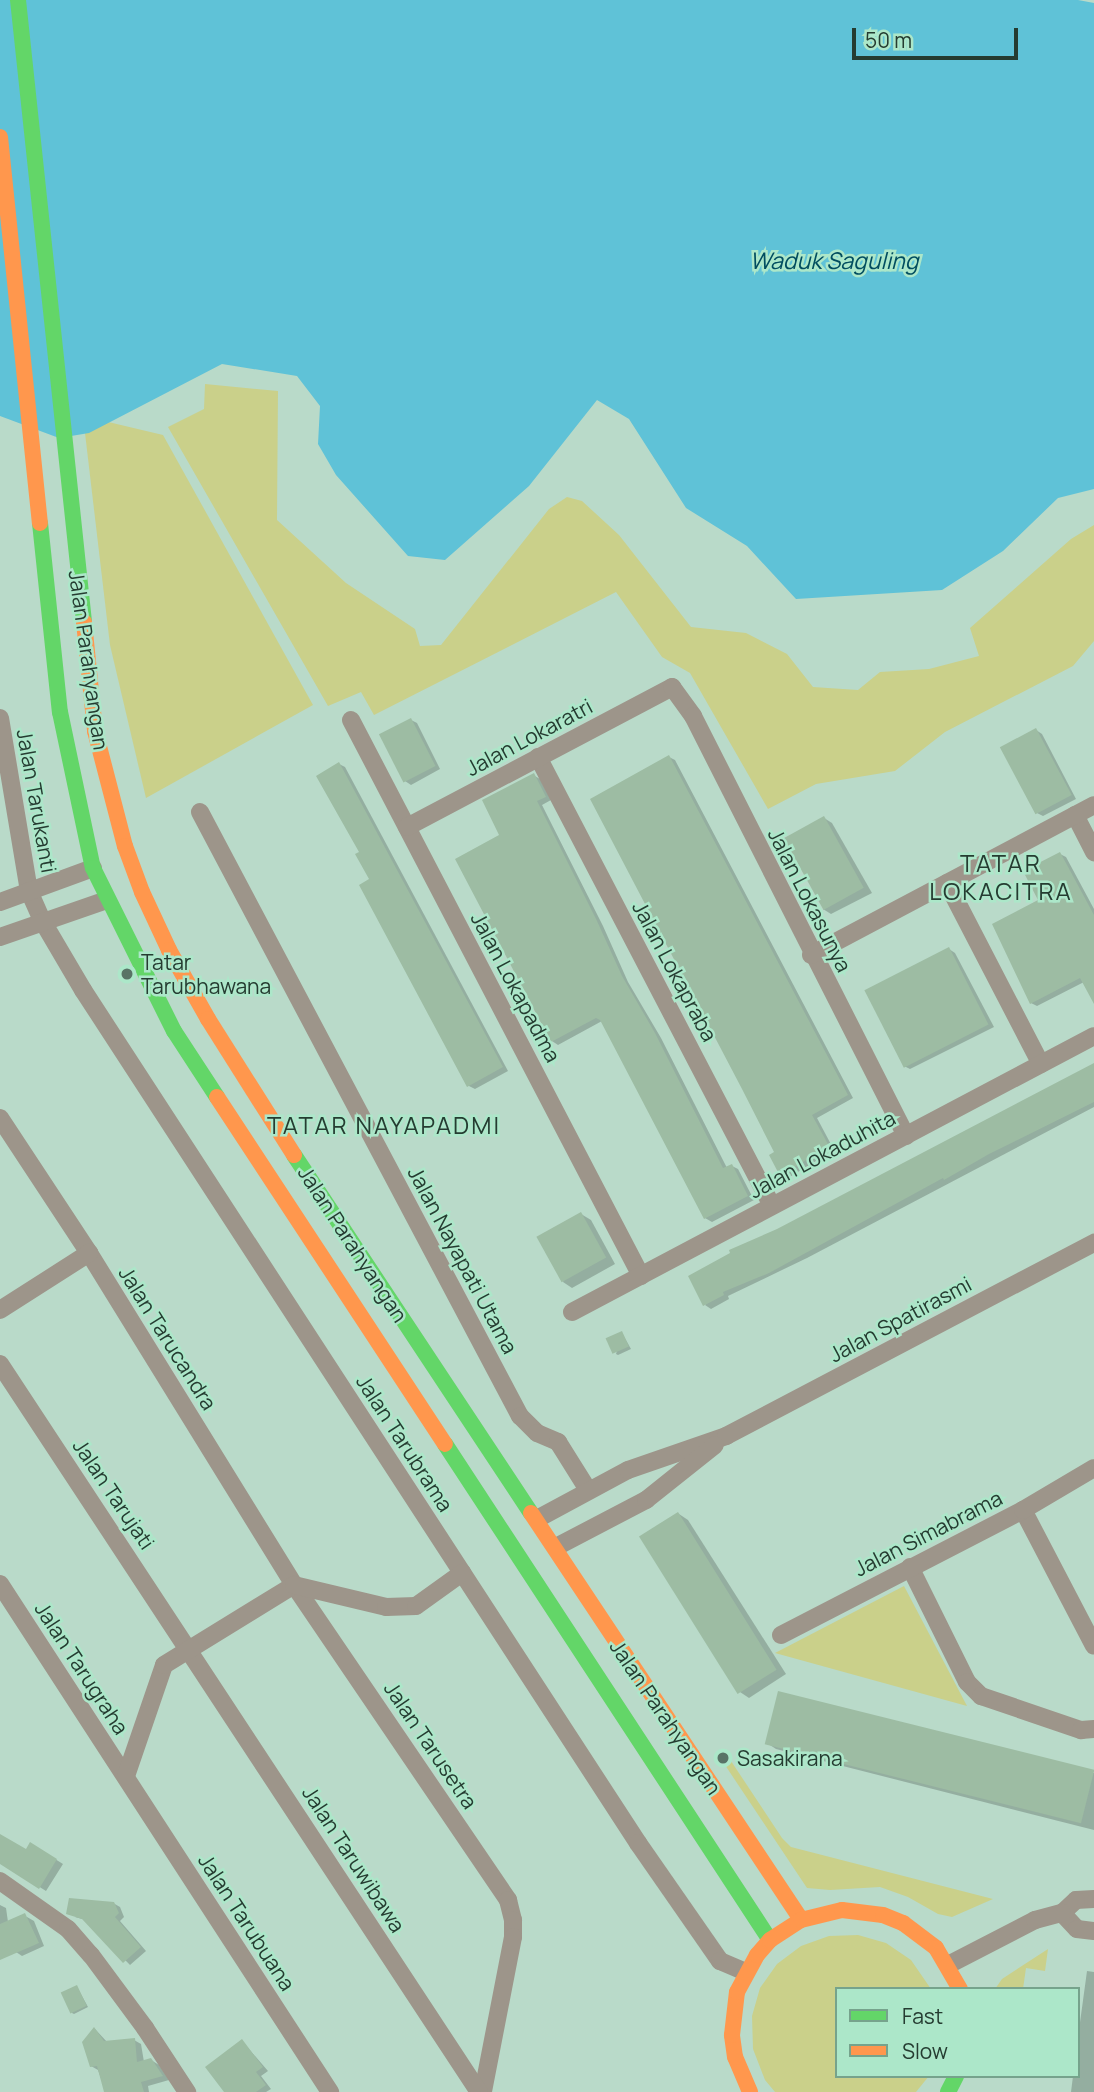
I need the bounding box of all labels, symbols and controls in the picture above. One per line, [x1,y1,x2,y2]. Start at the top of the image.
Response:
scale bar [856,14,1022,58]
text: 50 m [865,26,912,54]
water label: Waduk Saguling [750,246,918,274]
street label: Jalan Parahyangan [64,569,114,751]
street label: Jalan Lokaratri [461,693,597,781]
street label: Jalan Tarukanti [12,727,62,875]
street label: Jalan Lokasunya [763,824,857,976]
district label: TATAR LOKACITRA [930,849,1072,905]
street label: Jalan Lokapraba [627,897,723,1045]
street label: Jalan Lokapadma [466,908,566,1066]
place label: Tatar Tarubhawana [141,949,271,999]
marker: Tatar Tarubhawana [119,966,135,982]
street label: Jalan Lokaduhita [744,1105,900,1203]
district label: TATAR NAYAPADMI [269,1111,499,1139]
street label: Jalan Parahyangan [293,1161,413,1327]
street label: Jalan Nayapati Utama [403,1162,523,1358]
street label: Jalan Tarucandra [114,1262,222,1414]
street label: Jalan Spatirasmi [825,1271,975,1367]
street label: Jalan Tarubrama [351,1370,459,1516]
street label: Jalan Tarujati [68,1434,160,1554]
street label: Jalan Simabrama [850,1485,1006,1581]
street label: Jalan Tarugraha [30,1597,134,1739]
street label: Jalan Parahyangan [605,1635,727,1799]
street label: Jalan Tarusetra [379,1677,483,1813]
place label: Sasakirana [737,1745,843,1771]
marker: Sasakirana [715,1750,731,1766]
street label: Jalan Taruwibawa [297,1781,411,1937]
street label: Jalan Tarubuana [193,1849,301,1995]
legend [835,1987,1080,2078]
text: Fast [902,2002,943,2030]
text: Slow [902,2037,948,2065]

